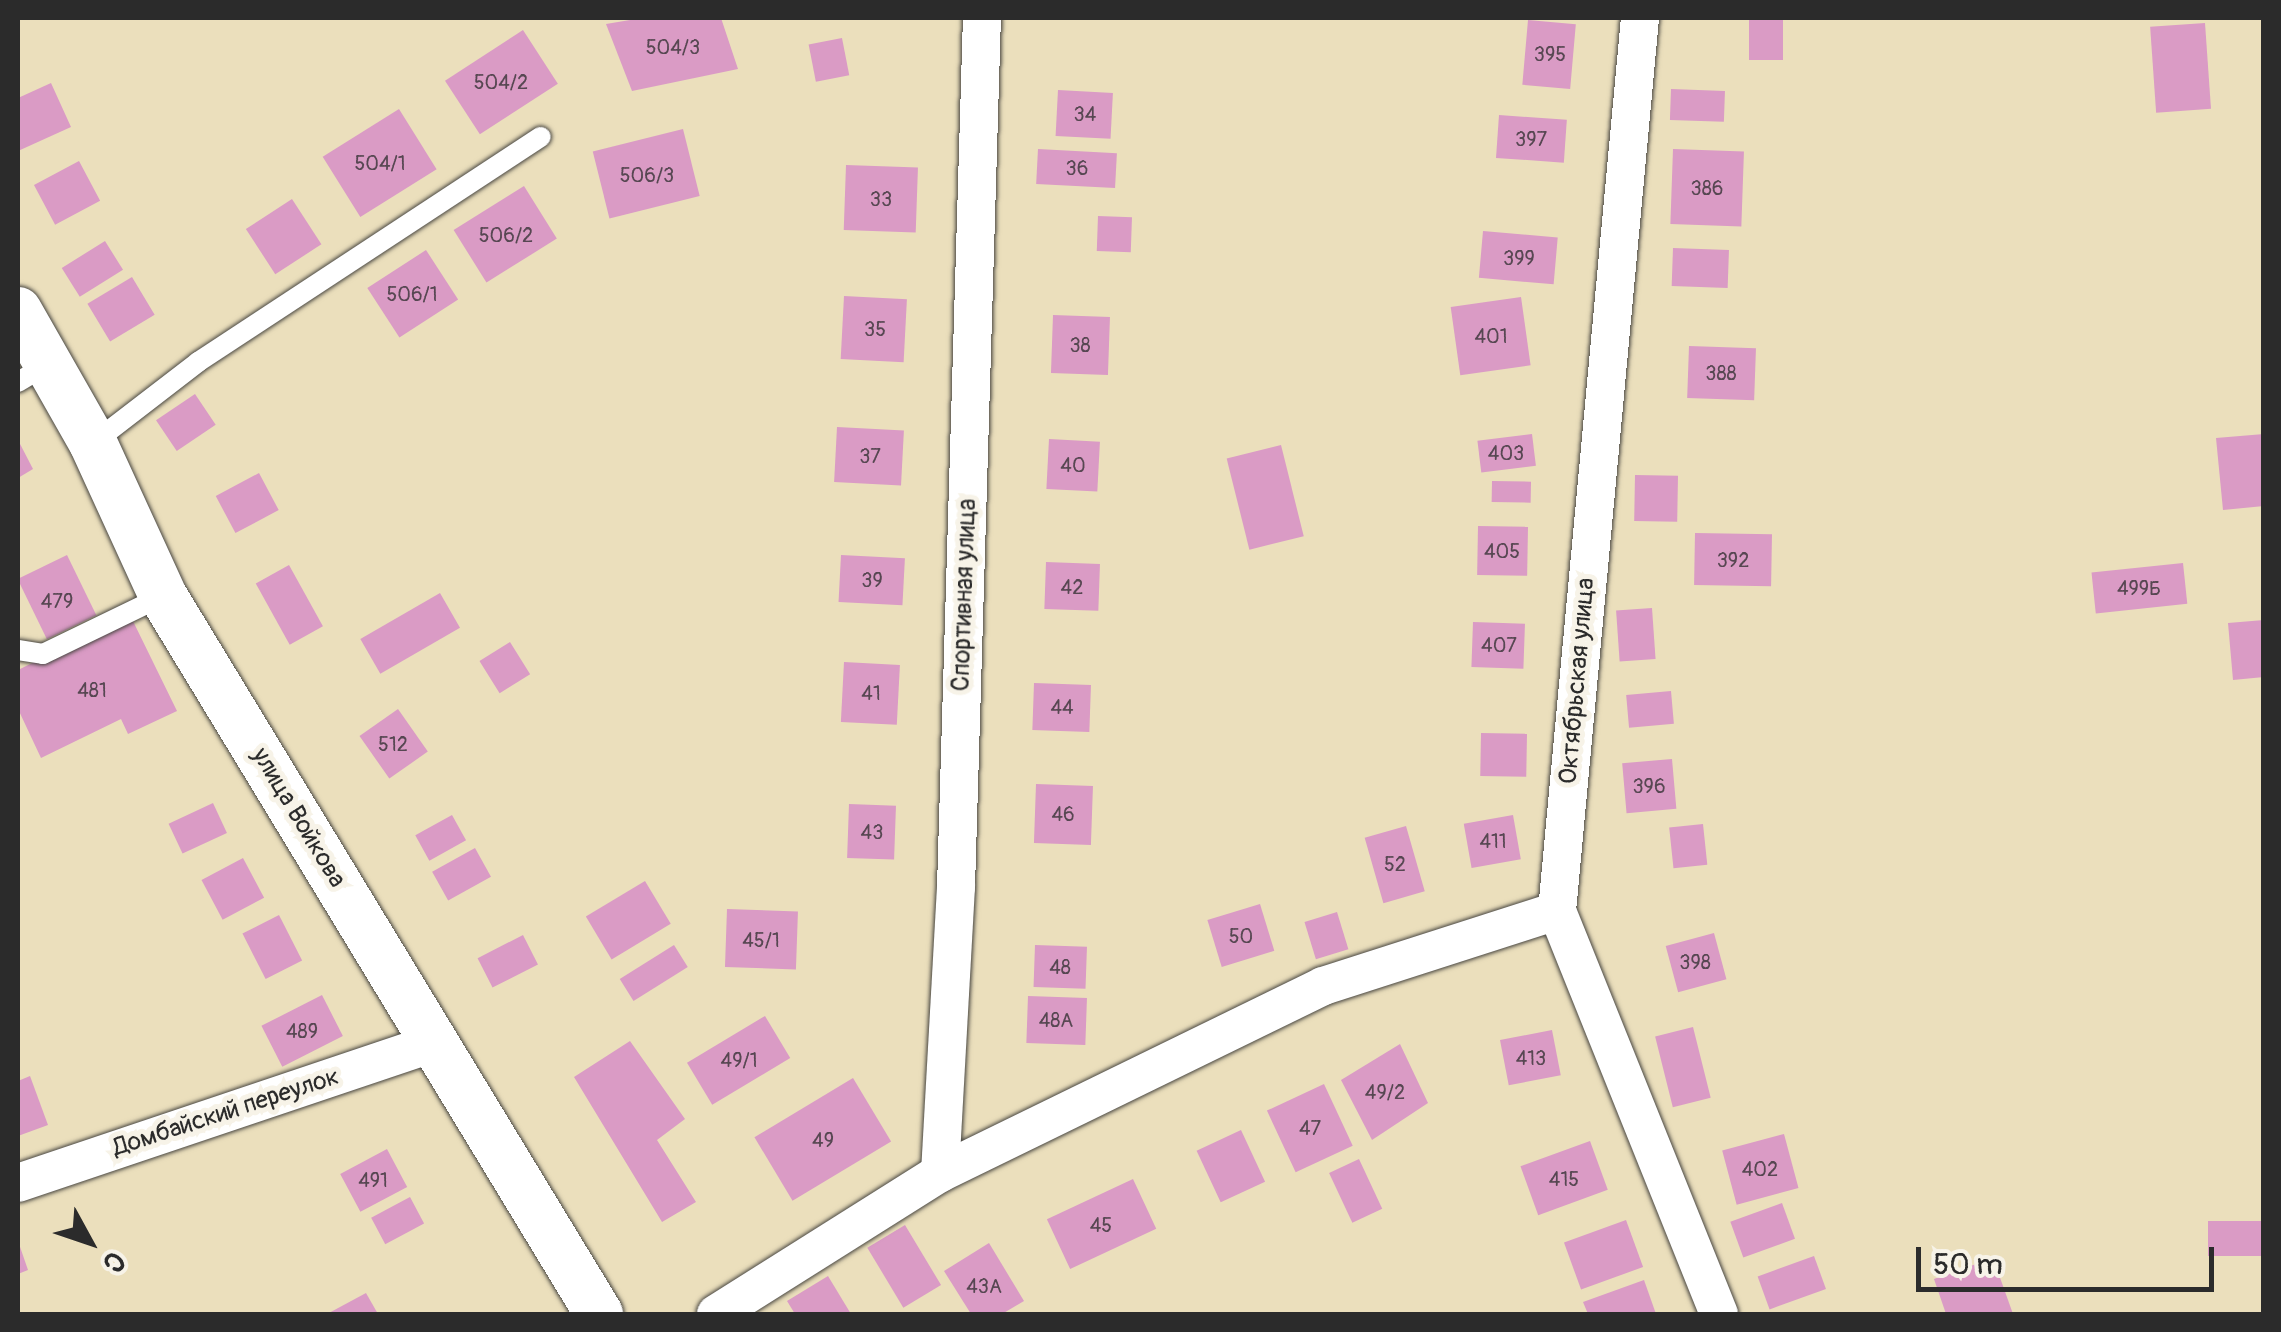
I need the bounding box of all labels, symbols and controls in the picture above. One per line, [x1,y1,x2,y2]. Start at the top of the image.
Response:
house number: 504/3 [646,35,700,59]
house number: 395 [1534,42,1566,66]
house number: 504/2 [474,70,528,94]
house number: 34 [1074,102,1096,126]
house number: 397 [1515,127,1547,151]
house number: 504/1 [354,151,406,175]
house number: 36 [1066,156,1088,180]
house number: 506/3 [620,163,674,187]
house number: 386 [1691,176,1723,200]
house number: 33 [870,187,892,211]
house number: 506/2 [479,223,533,247]
house number: 399 [1503,246,1535,270]
house number: 506/1 [386,282,438,306]
house number: 35 [864,317,886,341]
house number: 401 [1474,324,1508,348]
house number: 38 [1069,333,1091,357]
house number: 388 [1705,361,1737,385]
house number: 403 [1488,441,1524,465]
house number: 37 [859,444,881,468]
house number: 40 [1060,453,1086,477]
street label: Спортивная улица [947,498,983,692]
house number: 405 [1484,539,1520,563]
house number: 392 [1717,548,1749,572]
house number: 39 [861,568,883,592]
house number: 42 [1061,575,1083,599]
street label: Октябрьская улица [1554,576,1602,786]
house number: 499Б [2117,576,2161,600]
house number: 479 [41,589,73,613]
house number: 407 [1481,633,1517,657]
house number: 481 [77,678,107,702]
house number: 41 [861,681,881,705]
house number: 44 [1050,695,1074,719]
house number: 512 [378,732,408,756]
street label: улица Войкова [245,743,351,893]
house number: 396 [1632,774,1666,798]
house number: 46 [1051,802,1075,826]
house number: 43 [861,820,883,844]
house number: 411 [1479,829,1507,853]
house number: 52 [1384,852,1406,876]
house number: 50 [1229,924,1253,948]
house number: 45/1 [742,928,780,952]
house number: 398 [1679,950,1711,974]
house number: 48 [1049,955,1071,979]
house number: 48А [1039,1008,1073,1032]
house number: 489 [286,1019,318,1043]
house number: 413 [1516,1046,1546,1070]
house number: 49/1 [721,1048,757,1072]
street label: Домбайский переулок [109,1062,343,1164]
house number: 49/2 [1365,1080,1405,1104]
house number: 47 [1299,1116,1321,1140]
house number: 49 [812,1128,834,1152]
house number: 402 [1742,1157,1778,1181]
house number: 415 [1549,1167,1579,1191]
house number: 491 [358,1168,388,1192]
north arrow [40,1192,140,1292]
house number: 45 [1090,1213,1112,1237]
scale bar [1921,1227,2218,1289]
text: С [94,1244,132,1279]
text: 50 m [1933,1246,2003,1283]
house number: 43А [966,1274,1002,1298]

